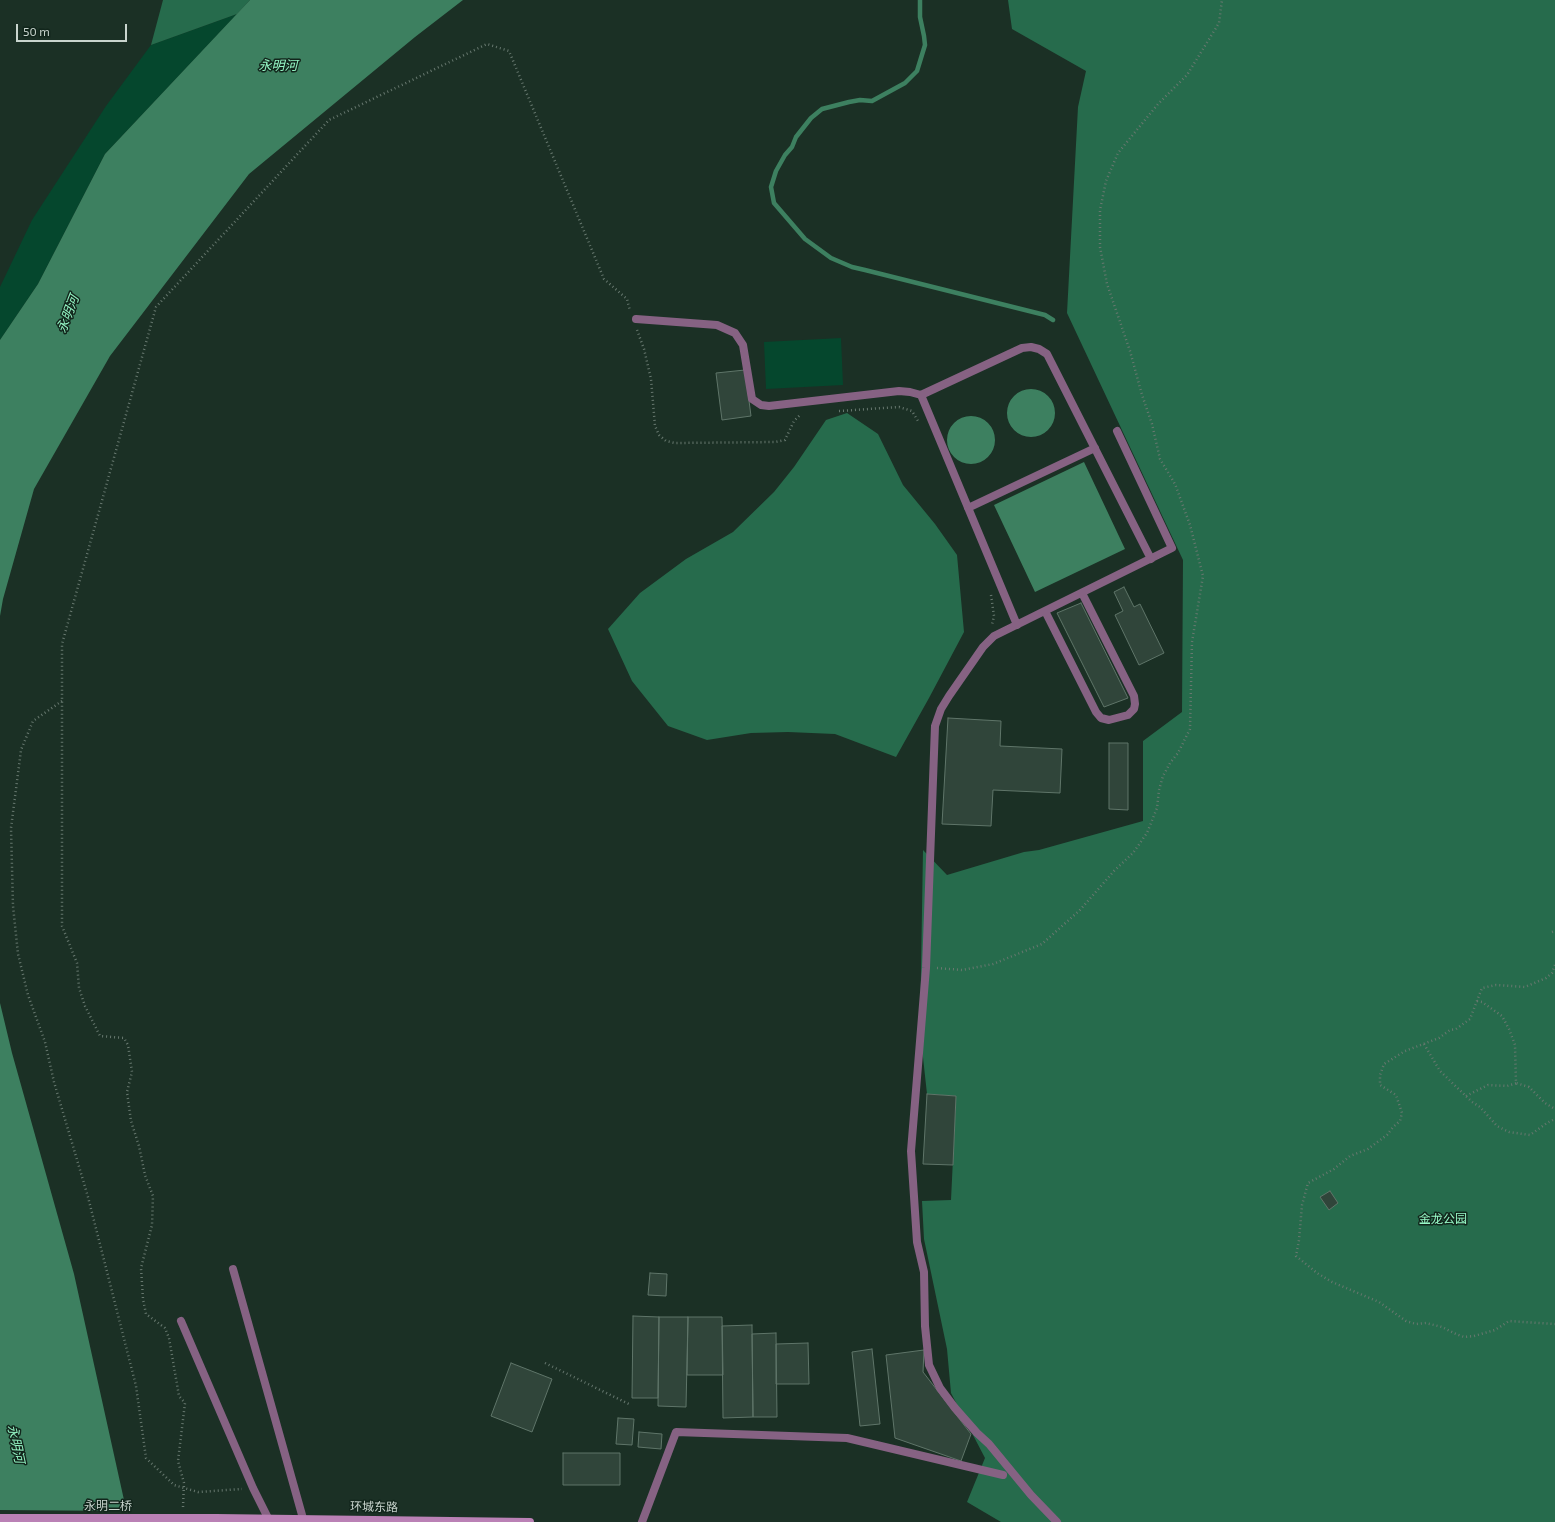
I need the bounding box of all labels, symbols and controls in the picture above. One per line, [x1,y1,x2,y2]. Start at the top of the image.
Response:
scale bar [18,16,129,42]
text: 50 m [23,24,50,38]
water label: 永明河 [259,58,297,74]
water label: 永明河 [54,293,82,335]
park label: 金龙公园 [1419,1212,1467,1226]
water label: 永明河 [4,1423,28,1465]
street label: 永明二桥 [84,1499,132,1513]
street label: 环城东路 [350,1499,398,1515]

